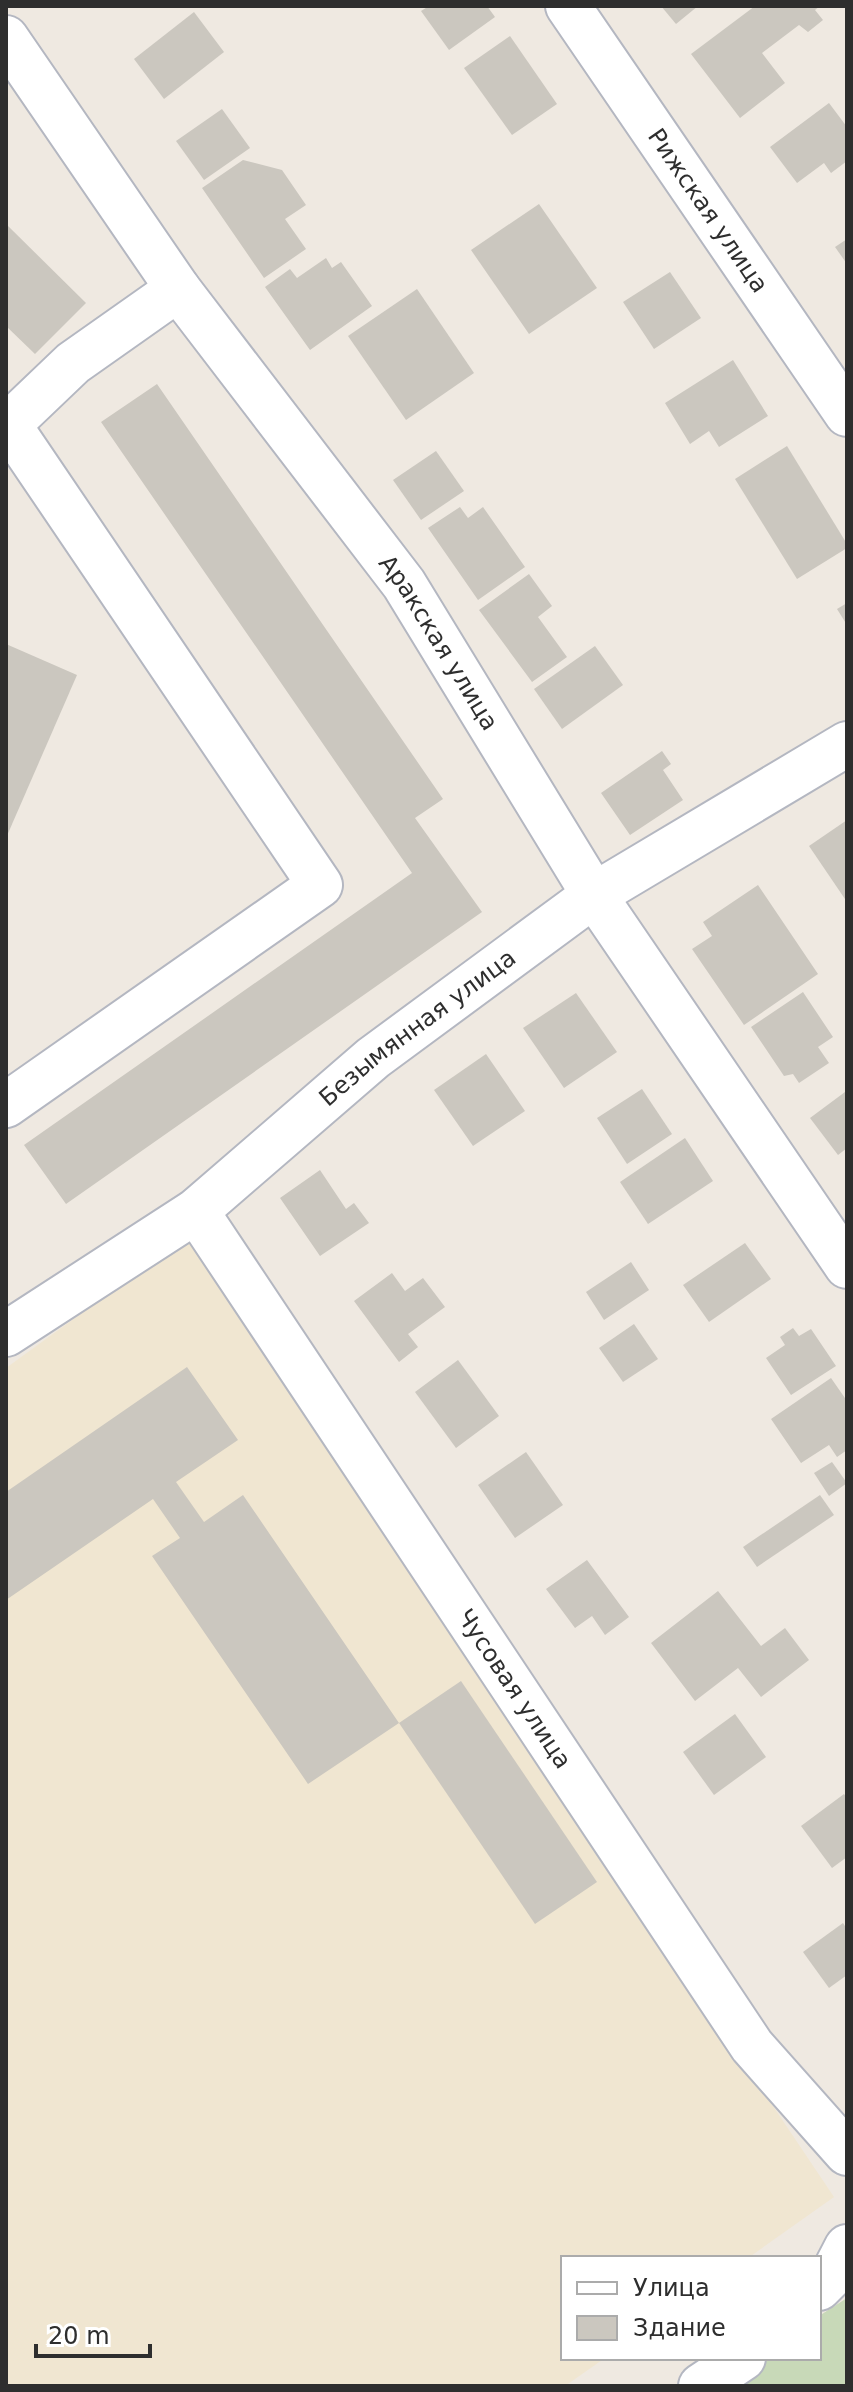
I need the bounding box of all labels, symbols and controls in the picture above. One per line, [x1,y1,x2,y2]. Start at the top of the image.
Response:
street label: Рижская улица [642,123,774,298]
street label: Аракская улица [373,550,504,735]
street label: Безымянная улица [314,944,521,1112]
street label: Чусовая улица [451,1604,577,1774]
legend [561,2256,821,2360]
text: Улица [633,2274,710,2302]
scale bar [36,2308,150,2358]
text: Здание [633,2314,726,2342]
text: 20 m [48,2322,110,2350]

